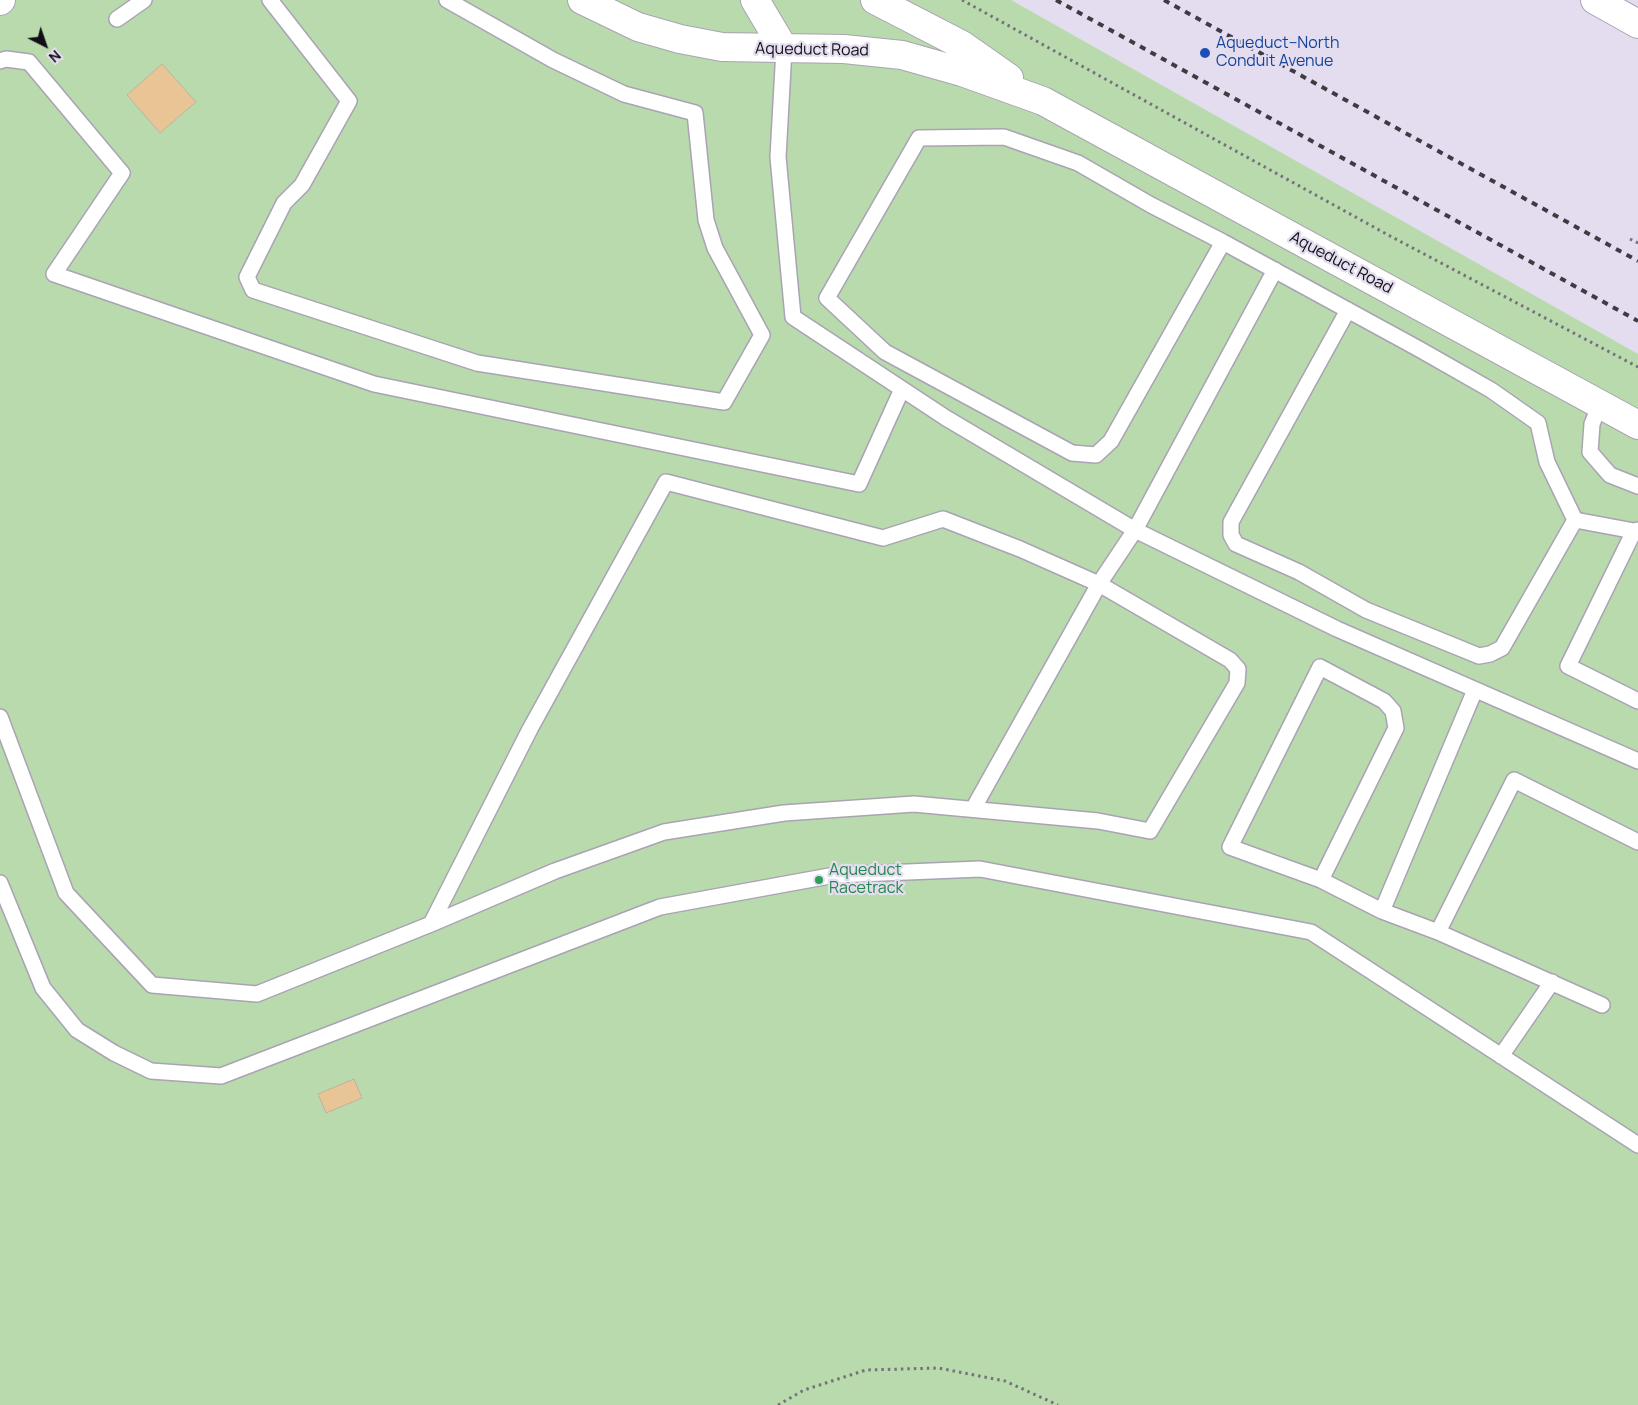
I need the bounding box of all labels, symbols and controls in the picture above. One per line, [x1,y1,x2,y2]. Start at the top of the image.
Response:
north arrow [20,20,70,70]
place label: Aqueduct–North Conduit Avenue [1216,34,1339,72]
street label: Aqueduct Road [755,39,869,61]
text: N [45,46,65,67]
marker: Aqueduct–North Conduit Avenue [1198,46,1212,60]
street label: Aqueduct Road [1286,228,1396,298]
place label: Aqueduct Racetrack [829,861,903,899]
marker: Aqueduct Racetrack [813,874,825,886]

